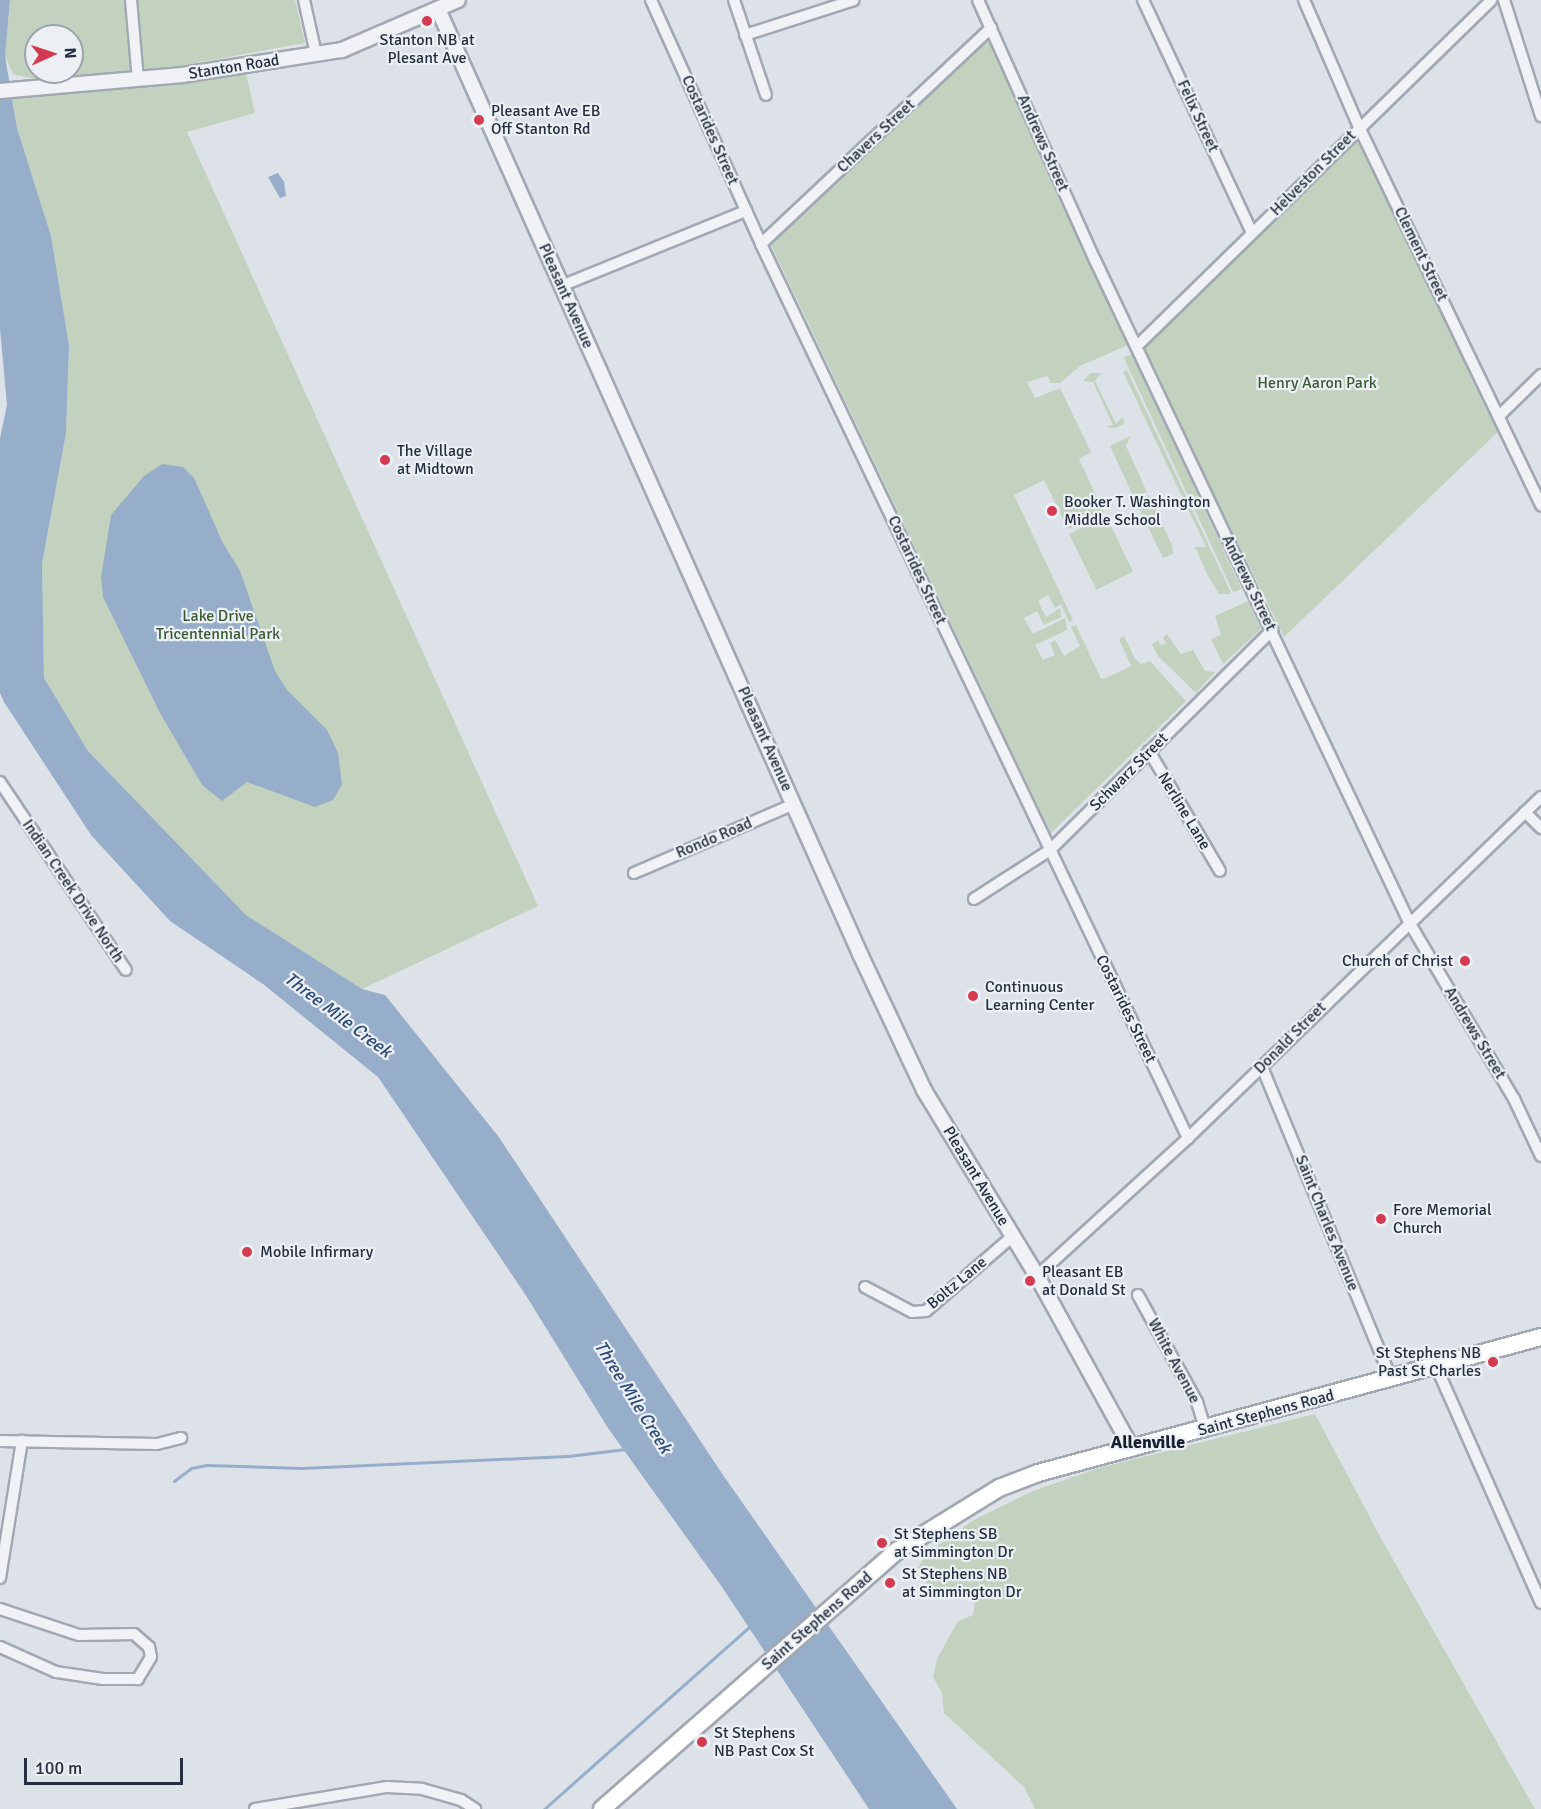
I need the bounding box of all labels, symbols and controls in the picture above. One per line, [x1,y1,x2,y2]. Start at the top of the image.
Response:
marker: Stanton NB at Plesant Ave [420,14,434,28]
north arrow [24,24,84,84]
place label: Stanton NB at Plesant Ave [380,30,474,68]
text: N [60,47,80,59]
street label: Stanton Road [187,50,281,84]
street label: Costarides Street [677,72,743,188]
street label: Felix Street [1173,77,1223,155]
street label: Andrews Street [1013,92,1073,194]
street label: Chavers Street [833,95,919,177]
place label: Pleasant Ave EB Off Stanton Rd [491,101,601,139]
marker: Pleasant Ave EB Off Stanton Rd [472,113,486,127]
street label: Helveston Street [1266,126,1360,220]
street label: Clement Street [1390,204,1452,304]
street label: Pleasant Avenue [534,241,598,351]
park label: Henry Aaron Park [1257,373,1377,393]
place label: The Village at Midtown [397,441,474,479]
marker: The Village at Midtown [378,453,392,467]
place label: Booker T. Washington Middle School [1064,492,1211,530]
marker: Booker T. Washington Middle School [1045,504,1059,518]
street label: Costarides Street [883,513,951,627]
street label: Andrews Street [1218,532,1280,634]
park label: Lake Drive Tricentennial Park [156,606,280,644]
street label: Pleasant Avenue [733,684,797,794]
street label: Schwarz Street [1086,729,1172,815]
street label: Nerline Lane [1153,769,1215,853]
street label: Rondo Road [673,813,755,863]
street label: Indian Creek Drive North [18,816,128,966]
place label: Church of Christ [1342,951,1453,971]
street label: Costarides Street [1092,952,1160,1066]
marker: Church of Christ [1458,954,1472,968]
water label: Three Mile Creek [280,968,396,1062]
place label: Continuous Learning Center [985,977,1094,1015]
street label: Andrews Street [1440,983,1510,1083]
marker: Continuous Learning Center [966,989,980,1003]
street label: Donald Street [1250,998,1330,1078]
street label: Pleasant Avenue [939,1123,1013,1229]
street label: Saint Charles Avenue [1291,1152,1363,1294]
place label: Fore Memorial Church [1393,1200,1492,1238]
marker: Fore Memorial Church [1374,1212,1388,1226]
place label: Mobile Infirmary [260,1242,373,1262]
marker: Mobile Infirmary [238,1243,256,1261]
street label: Boltz Lane [923,1253,991,1313]
place label: Pleasant EB at Donald St [1042,1262,1126,1300]
marker: Pleasant EB at Donald St [1023,1274,1037,1288]
street label: White Avenue [1144,1315,1204,1407]
water label: Three Mile Creek [590,1337,676,1457]
place label: St Stephens NB Past St Charles [1376,1343,1481,1381]
marker: St Stephens NB Past St Charles [1486,1355,1500,1369]
street label: Saint Stephens Road [1196,1386,1336,1440]
district label: Allenville [1111,1431,1185,1453]
place label: St Stephens SB at Simmington Dr [894,1524,1014,1562]
marker: St Stephens SB at Simmington Dr [875,1536,889,1550]
place label: St Stephens NB at Simmington Dr [902,1564,1022,1602]
street label: Saint Stephens Road [758,1568,876,1674]
marker: St Stephens NB at Simmington Dr [883,1576,897,1590]
place label: St Stephens NB Past Cox St [714,1723,814,1761]
marker: St Stephens NB Past Cox St [695,1735,709,1749]
scale bar [27,1746,186,1784]
text: 100 m [35,1757,82,1779]

